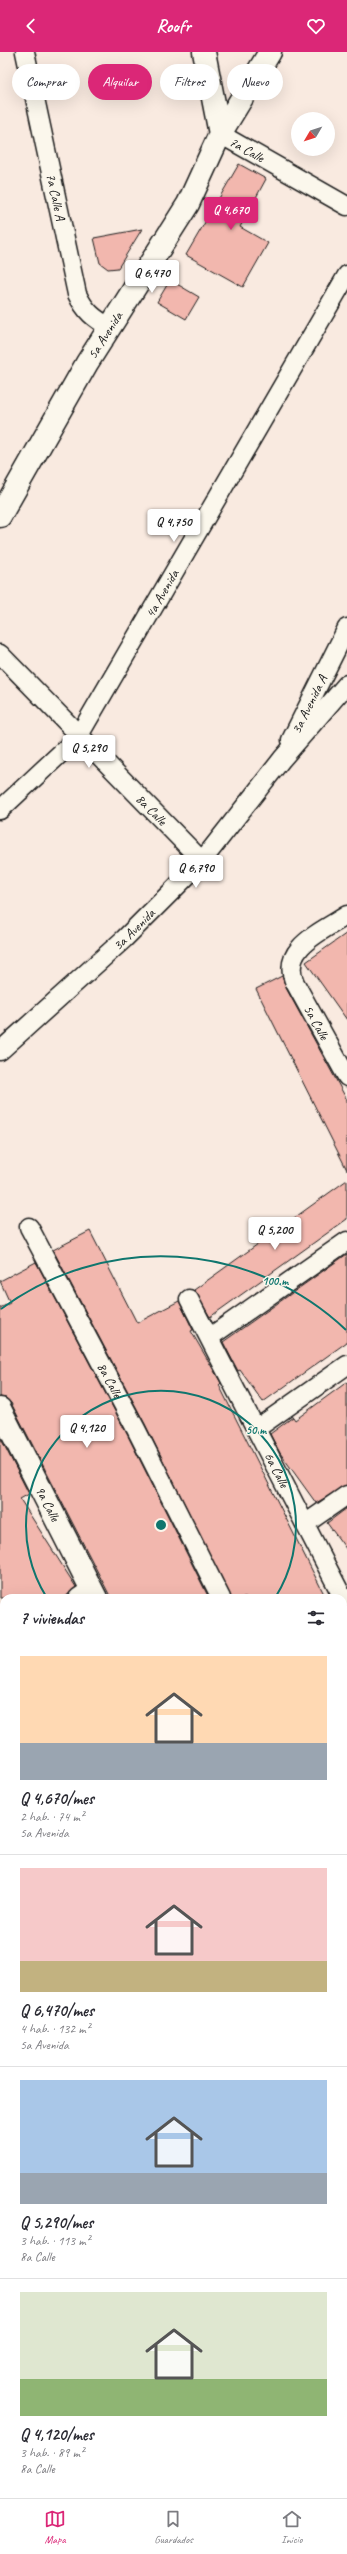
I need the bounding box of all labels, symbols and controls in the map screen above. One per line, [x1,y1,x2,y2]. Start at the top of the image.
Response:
icon: back [20,15,42,37]
text: Roofr [156,15,191,37]
icon: heart [305,15,327,37]
chip: Comprar [12,64,80,100]
chip: Alquilar [88,64,152,100]
chip: Filtros [160,64,219,100]
chip: Nuevo [227,64,283,100]
north arrow [291,112,335,156]
map controls [291,112,335,156]
street label: 7a Calle [227,133,269,167]
street label: 7a Calle A [43,172,70,223]
pin: Q 4,670 [194,197,268,231]
text: Q 4,670 [213,202,249,218]
pin: Q 6,470 [115,260,189,294]
text: Q 6,470 [134,265,170,281]
street label: 5a Avenida [83,308,126,362]
pin: Q 4,750 [137,509,211,543]
text: Q 4,750 [156,514,192,530]
street label: 4a Avenida [141,566,183,620]
street label: 3a Avenida A [287,671,331,736]
pin: Q 5,290 [52,735,126,769]
text: Q 5,290 [71,740,107,756]
street label: 8a Calle [132,790,172,830]
pin: Q 6,790 [159,855,233,889]
text: Q 6,790 [178,860,214,876]
street label: 3a Avenida [109,904,159,954]
street label: 5a Calle [300,1002,334,1044]
pin: Q 5,200 [238,1217,312,1251]
text: Q 5,200 [257,1222,293,1238]
text: 100 m [262,1273,289,1289]
street label: 8a Calle [94,1359,127,1402]
pin: Q 4,120 [50,1415,124,1449]
text: Q 4,120 [69,1420,105,1436]
text: 50 m [246,1422,267,1438]
street label: 6a Calle [261,1449,294,1491]
street label: 9a Calle [32,1483,65,1525]
centre of rings [154,1518,168,1532]
icon: filters [305,1607,327,1629]
text: 7 viviendas [20,1608,84,1629]
icon: home [138,1682,210,1754]
text: Q 4,670/mes [20,1788,94,1809]
text: 2 hab. · 74 m² [20,1809,84,1825]
text: 5a Avenida [20,1825,69,1841]
icon: home [138,1894,210,1966]
text: Q 6,470/mes [20,2000,94,2021]
text: 4 hab. · 132 m² [20,2021,90,2037]
text: 5a Avenida [20,2037,69,2053]
icon: home [138,2106,210,2178]
text: Q 5,290/mes [20,2212,93,2233]
text: 3 hab. · 113 m² [20,2233,90,2249]
text: 8a Calle [20,2249,55,2265]
icon: home [138,2318,210,2390]
text: Q 4,120/mes [20,2424,93,2445]
text: 3 hab. · 89 m² [20,2445,84,2461]
text: 8a Calle [20,2461,55,2477]
tab: Mapa [44,2508,66,2546]
tab: Guardados [154,2508,193,2546]
tab: Inicio [281,2508,303,2546]

